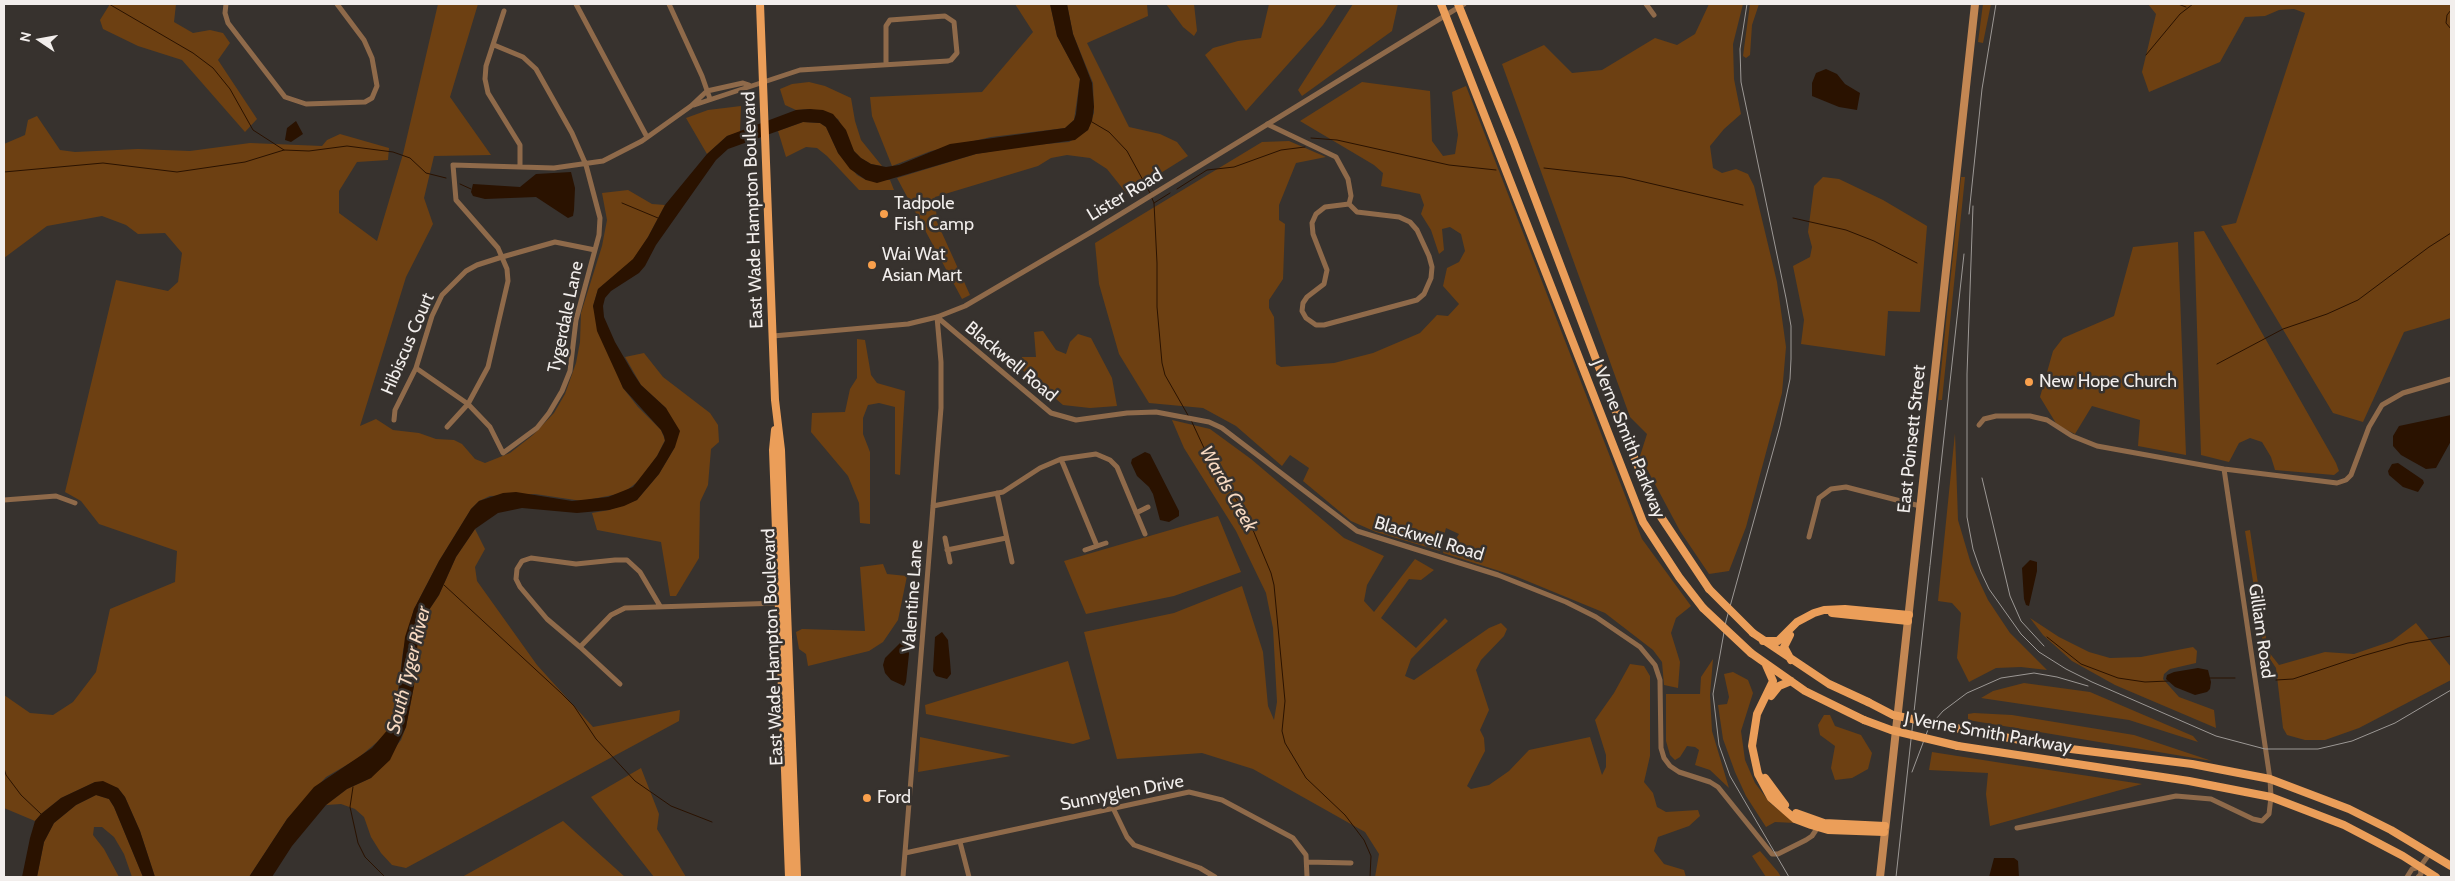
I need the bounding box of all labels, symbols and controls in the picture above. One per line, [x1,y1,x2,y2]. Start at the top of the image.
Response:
north arrow [15,15,65,65]
text: N [15,30,35,44]
street label: East Wade Hampton Boulevard [738,91,768,329]
street label: Lister Road [1083,164,1167,226]
place label: Tadpole Fish Camp [894,193,974,235]
marker: Tadpole Fish Camp [878,208,890,220]
place label: Wai Wat Asian Mart [882,244,962,286]
street label: Tygerdale Lane [544,259,588,375]
marker: Wai Wat Asian Mart [866,259,878,271]
street label: Hibiscus Court [377,290,439,398]
street label: Blackwell Road [961,317,1061,407]
street label: J Verne Smith Parkway [1586,356,1670,522]
street label: East Poinsett Street [1893,364,1931,514]
place label: New Hope Church [2039,371,2177,393]
marker: New Hope Church [2023,376,2035,388]
water label: Wards Creek [1194,442,1262,536]
street label: Blackwell Road [1372,512,1486,566]
street label: East Wade Hampton Boulevard [758,528,788,766]
street label: Valentine Lane [898,539,928,653]
street label: Gilliam Road [2244,582,2278,680]
water label: South Tyger River [382,604,436,736]
street label: J Verne Smith Parkway [1903,708,2073,758]
street label: Sunnyglen Drive [1058,770,1186,816]
place label: Ford [877,787,911,809]
marker: Ford [861,792,873,804]

